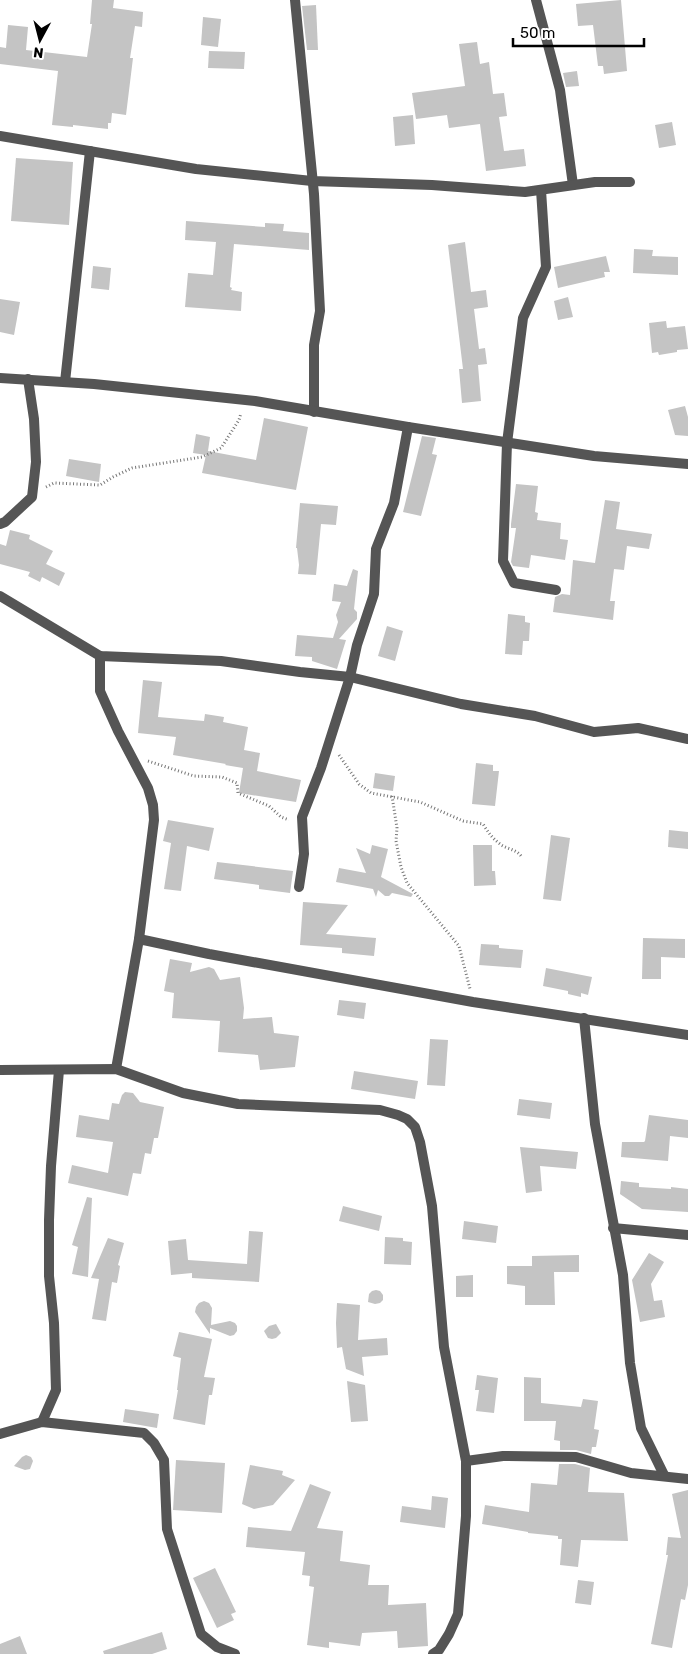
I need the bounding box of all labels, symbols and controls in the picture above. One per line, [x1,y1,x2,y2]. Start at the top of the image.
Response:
north arrow [15,15,65,65]
scale bar [513,15,644,47]
text: 50 m [520,24,555,42]
text: N [32,43,45,61]

